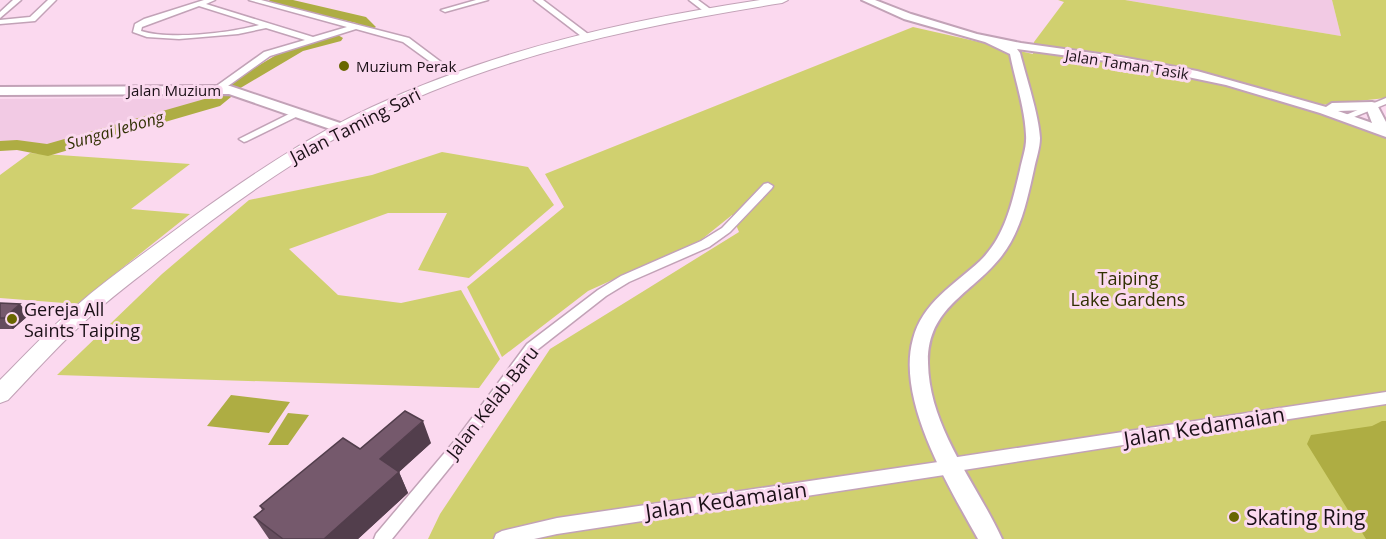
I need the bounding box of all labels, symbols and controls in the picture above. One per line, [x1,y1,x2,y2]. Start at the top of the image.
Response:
street label: Jalan Taman Tasik [1062,44,1190,84]
place label: Muzium Perak [356,56,456,76]
marker: Muzium Perak [337,59,351,73]
street label: Jalan Muzium [125,80,221,100]
street label: Jalan Taming Sari [284,82,424,169]
water label: Sungai Jebong [64,105,167,154]
park label: Taiping Lake Gardens [1071,266,1185,311]
place label: Gereja All Saints Taiping [24,297,140,342]
marker: Gereja All Saints Taiping [5,312,19,326]
street label: Jalan Kelab Baru [439,341,543,465]
street label: Jalan Kedamaian [1119,399,1287,453]
street label: Jalan Kedamaian [641,475,809,525]
place label: Skating Ring [1246,503,1365,531]
marker: Skating Ring [1227,510,1241,524]

